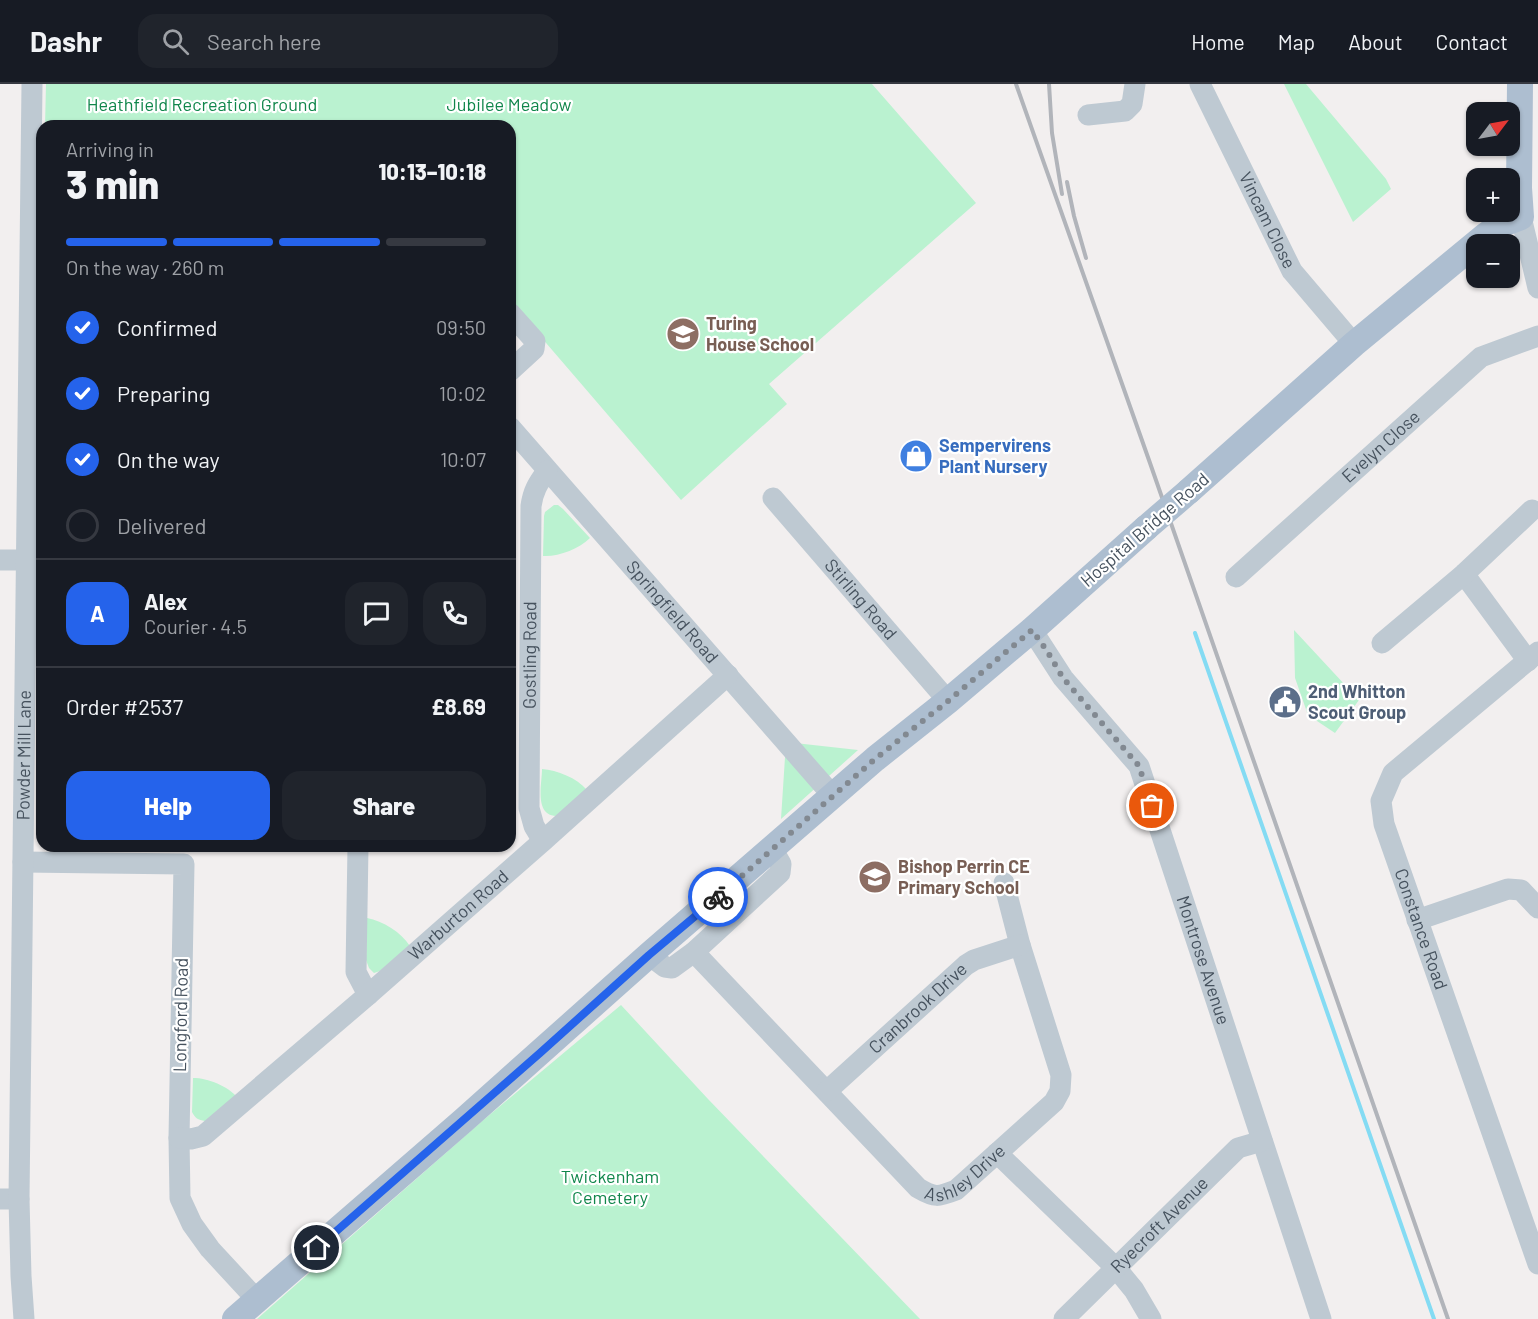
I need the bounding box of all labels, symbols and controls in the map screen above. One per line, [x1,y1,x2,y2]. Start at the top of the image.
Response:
search box [138,14,558,68]
text: Dashr [30,24,102,58]
icon: search [159,25,192,58]
text: Search here [207,28,321,54]
text: Home [1191,29,1245,54]
text: Map [1278,29,1315,54]
text: About [1348,29,1403,54]
text: Contact [1436,29,1508,54]
park label: Heathfield Recreation Ground [87,93,317,115]
park label: Jubilee Meadow [446,93,572,115]
north arrow [1466,102,1520,156]
map controls [1466,102,1520,288]
text: Arriving in [66,137,154,161]
text: 10:13–10:18 [378,158,486,184]
text: 3 min [66,160,159,207]
street label: Vincam Close [1235,168,1301,272]
button: + [1466,168,1520,222]
button: − [1466,234,1520,288]
text: On the way · 260 m [66,255,224,279]
icon: check [66,311,99,344]
place label: Turing House School [706,312,814,355]
text: Confirmed [117,314,217,340]
text: 09:50 [436,315,486,339]
school or university icon: Turing House School [665,316,701,352]
icon: check [66,377,99,410]
text: Preparing [117,380,210,406]
text: 10:02 [439,381,486,405]
street label: Evelyn Close [1337,405,1424,487]
place label: Sempervirens Plant Nursery [939,434,1051,477]
shop icon: Sempervirens Plant Nursery [898,438,934,474]
icon: check [66,443,99,476]
text: On the way [117,446,220,472]
text: 10:07 [440,447,486,471]
street label: Hospital Bridge Road [1076,467,1213,591]
text: Delivered [117,512,206,538]
street label: Stirling Road [820,554,902,644]
street label: Springfield Road [622,556,724,667]
button: chat [345,582,408,645]
button: phone [423,582,486,645]
text: Alex [144,588,187,614]
text: A [90,600,105,626]
street label: Gostling Road [518,601,540,709]
text: Courier · 4.5 [144,614,247,638]
place label: 2nd Whitton Scout Group [1308,680,1406,723]
public building icon: 2nd Whitton Scout Group [1267,684,1303,720]
street label: Powder Mill Lane [11,690,35,820]
text: Order #2537 [66,693,183,719]
text: £8.69 [431,693,486,719]
button: Help [66,771,270,840]
button: Share [282,771,486,840]
pin [1126,780,1177,831]
icon: bag [1135,789,1168,822]
place label: Bishop Perrin CE Primary School [898,855,1030,898]
school or university icon: Bishop Perrin CE Primary School [857,859,893,895]
street label: Warburton Road [403,865,512,965]
street label: Constance Road [1390,865,1453,992]
courier [688,867,748,927]
icon: bike [702,881,735,914]
street label: Montrose Avenue [1172,893,1235,1027]
street label: Longford Road [168,958,192,1072]
street label: Cranbrook Drive [864,958,971,1058]
street label: Ashley Drive [922,1139,1009,1206]
park label: Twickenham Cemetery [561,1165,659,1208]
street label: Ryecroft Avenue [1105,1172,1212,1277]
pin [291,1222,342,1273]
icon: home [300,1231,333,1264]

